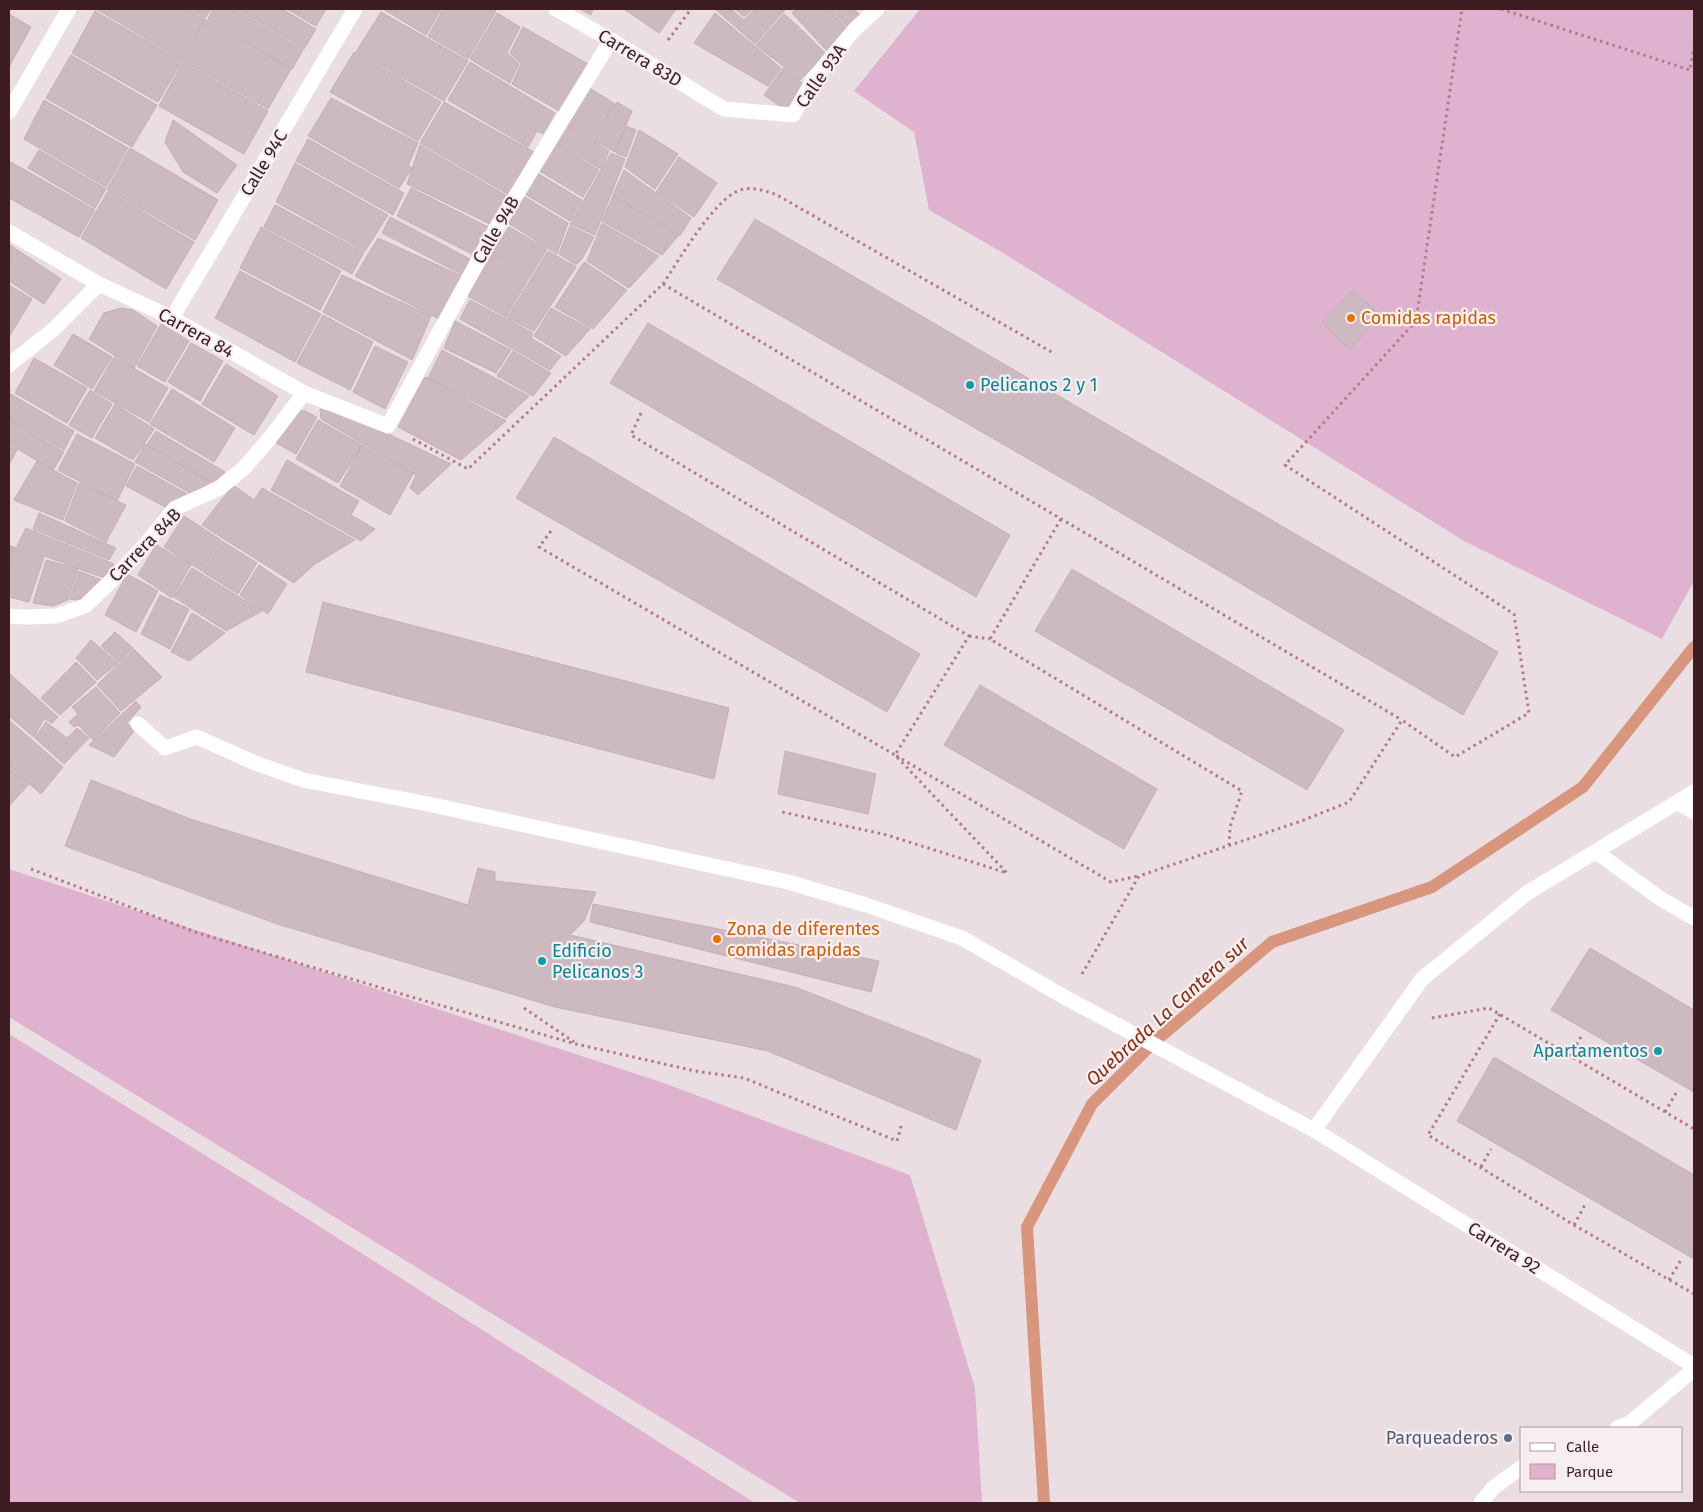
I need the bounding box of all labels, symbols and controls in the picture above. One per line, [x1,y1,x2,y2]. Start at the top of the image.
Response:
street label: Carrera 83D [594,24,686,92]
street label: Calle 93A [791,39,851,112]
street label: Calle 94C [236,126,292,200]
street label: Calle 94B [468,192,524,268]
street label: Carrera 84 [154,303,238,363]
place label: Comidas rapidas [1361,307,1496,329]
marker: Comidas rapidas [1345,312,1357,324]
place label: Pelicanos 2 y 1 [980,374,1098,396]
marker: Pelicanos 2 y 1 [964,379,976,391]
street label: Carrera 84B [104,503,186,587]
place label: Zona de diferentes comidas rapidas [727,918,880,961]
water label: Quebrada La Cantera sur [1081,932,1254,1091]
marker: Zona de diferentes comidas rapidas [711,933,723,945]
place label: Edificio Pelicanos 3 [552,940,644,983]
marker: Edificio Pelicanos 3 [536,955,548,967]
place label: Apartamentos [1533,1040,1648,1062]
marker: Apartamentos [1652,1045,1664,1057]
street label: Carrera 92 [1464,1217,1545,1279]
place label: Parqueaderos [1386,1427,1498,1449]
legend [1520,1427,1683,1492]
marker: Parqueaderos [1502,1432,1514,1444]
text: Calle [1566,1438,1599,1456]
text: Parque [1566,1463,1613,1481]

